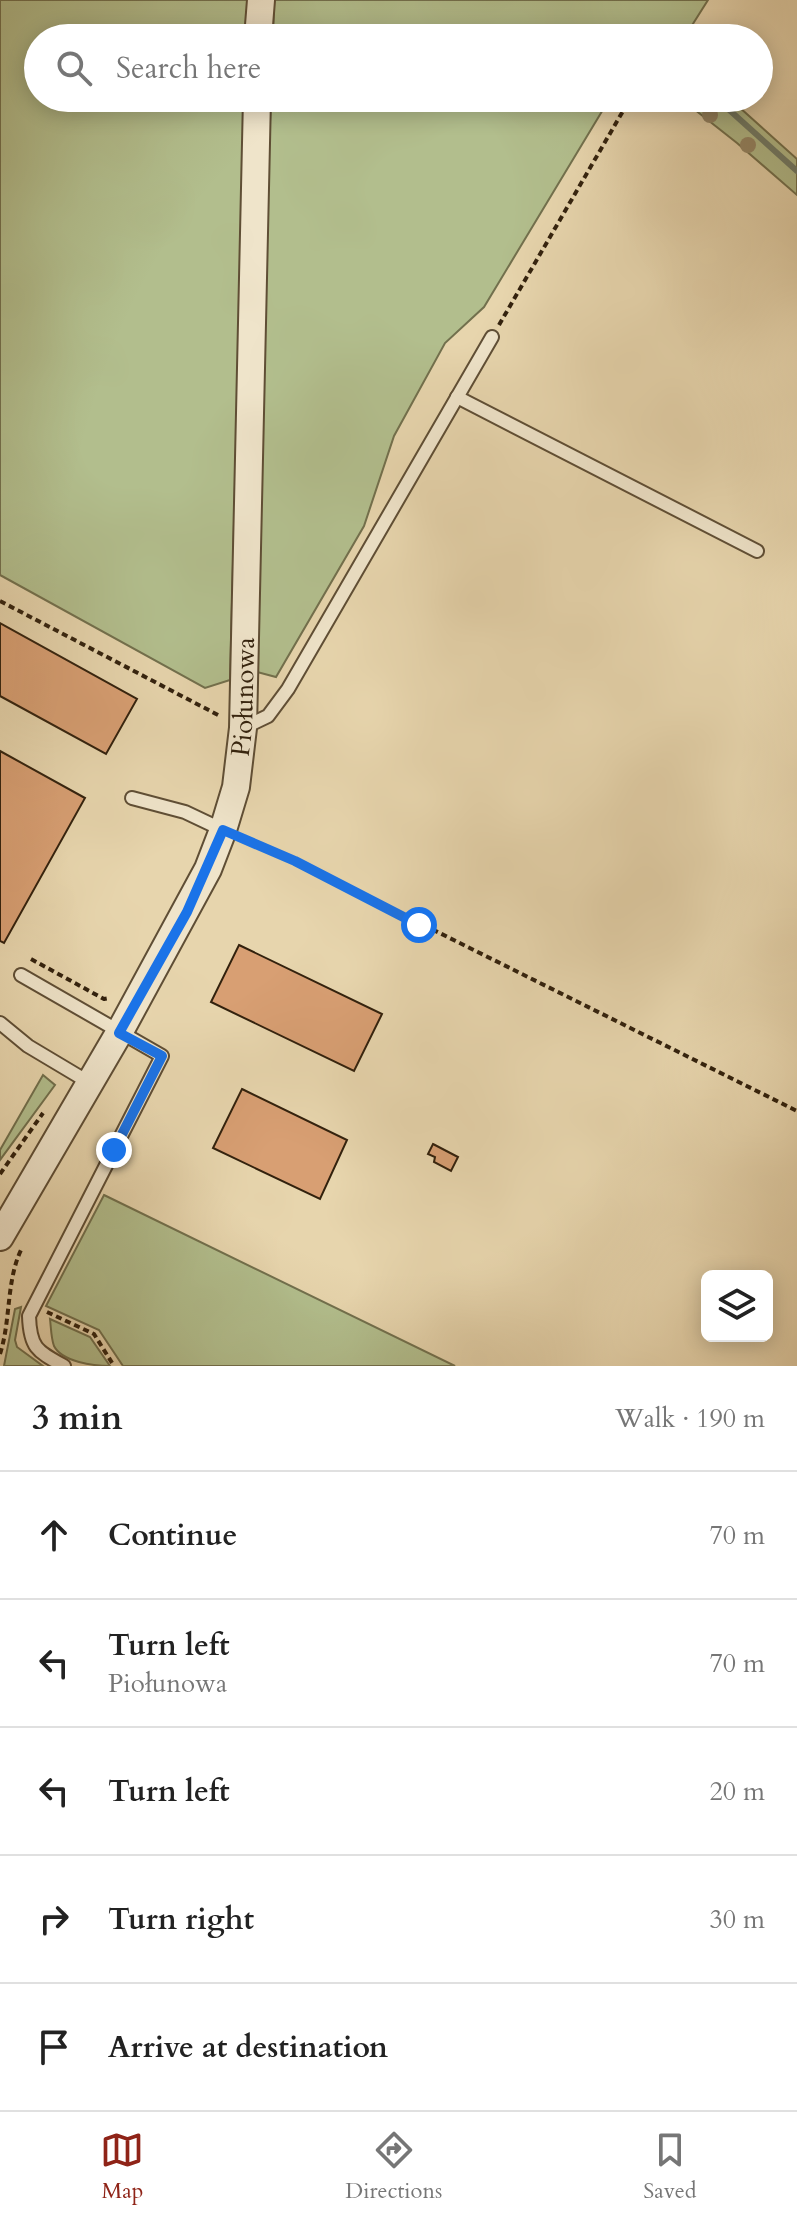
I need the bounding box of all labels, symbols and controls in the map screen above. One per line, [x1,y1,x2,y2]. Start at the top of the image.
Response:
search box [24,24,773,112]
icon: search [52,46,96,90]
text: Search here [116,48,261,89]
street label: Piołunowa [222,637,263,758]
route start [401,907,437,943]
route end [96,1132,132,1168]
map controls [701,1270,773,1342]
button: layers [701,1270,773,1342]
text: 3 min [32,1395,123,1441]
text: Walk · 190 m [615,1401,765,1436]
icon: ahead [32,1513,76,1557]
text: Continue [108,1515,237,1556]
text: 70 m [709,1518,765,1553]
text: Turn left [108,1625,230,1666]
icon: left [32,1641,76,1685]
text: 70 m [709,1646,765,1681]
text: Piołunowa [108,1666,227,1701]
icon: left [32,1769,76,1813]
text: Turn left [108,1771,230,1812]
text: 20 m [709,1774,765,1809]
icon: right [32,1897,76,1941]
text: Turn right [108,1899,254,1940]
text: 30 m [709,1902,765,1937]
icon: arrive [32,2025,76,2069]
text: Arrive at destination [108,2027,388,2068]
tab: Map [100,2128,144,2206]
tab: Directions [345,2128,442,2206]
tab: Saved [643,2128,697,2206]

